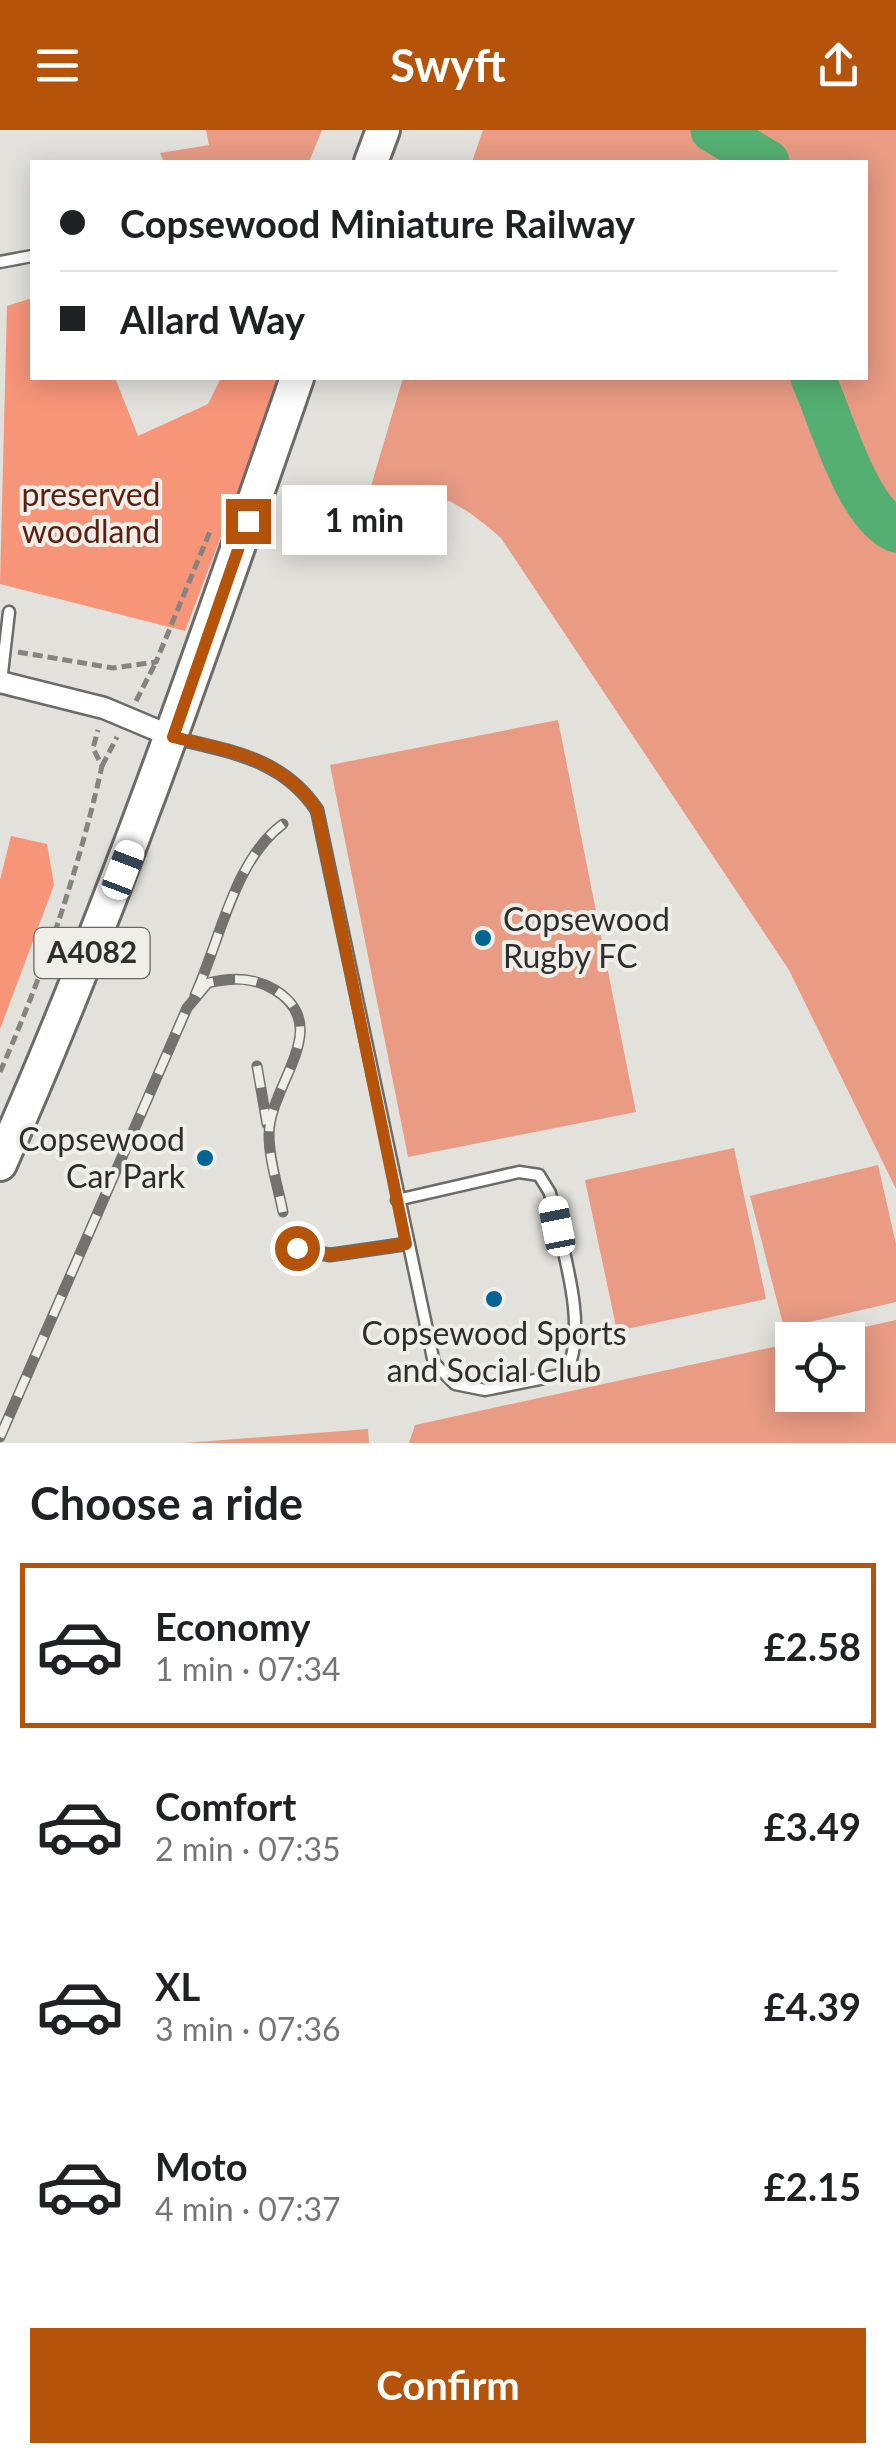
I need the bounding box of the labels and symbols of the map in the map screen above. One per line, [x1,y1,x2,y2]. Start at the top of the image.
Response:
park label: preserved woodland [21,474,161,550]
callout: 1 min [283,486,448,556]
route end [226,499,271,544]
car [98,837,148,903]
place label: Copsewood Rugby FC [503,899,670,975]
marker: Copsewood Rugby FC [472,927,494,949]
road number: A4082 [34,928,150,978]
place label: Copsewood Car Park [18,1119,186,1195]
marker: Copsewood Car Park [194,1147,216,1169]
car [537,1194,577,1258]
route start [275,1226,320,1271]
marker: Copsewood Sports and Social Club [483,1288,505,1310]
place label: Copsewood Sports and Social Club [361,1313,627,1389]

